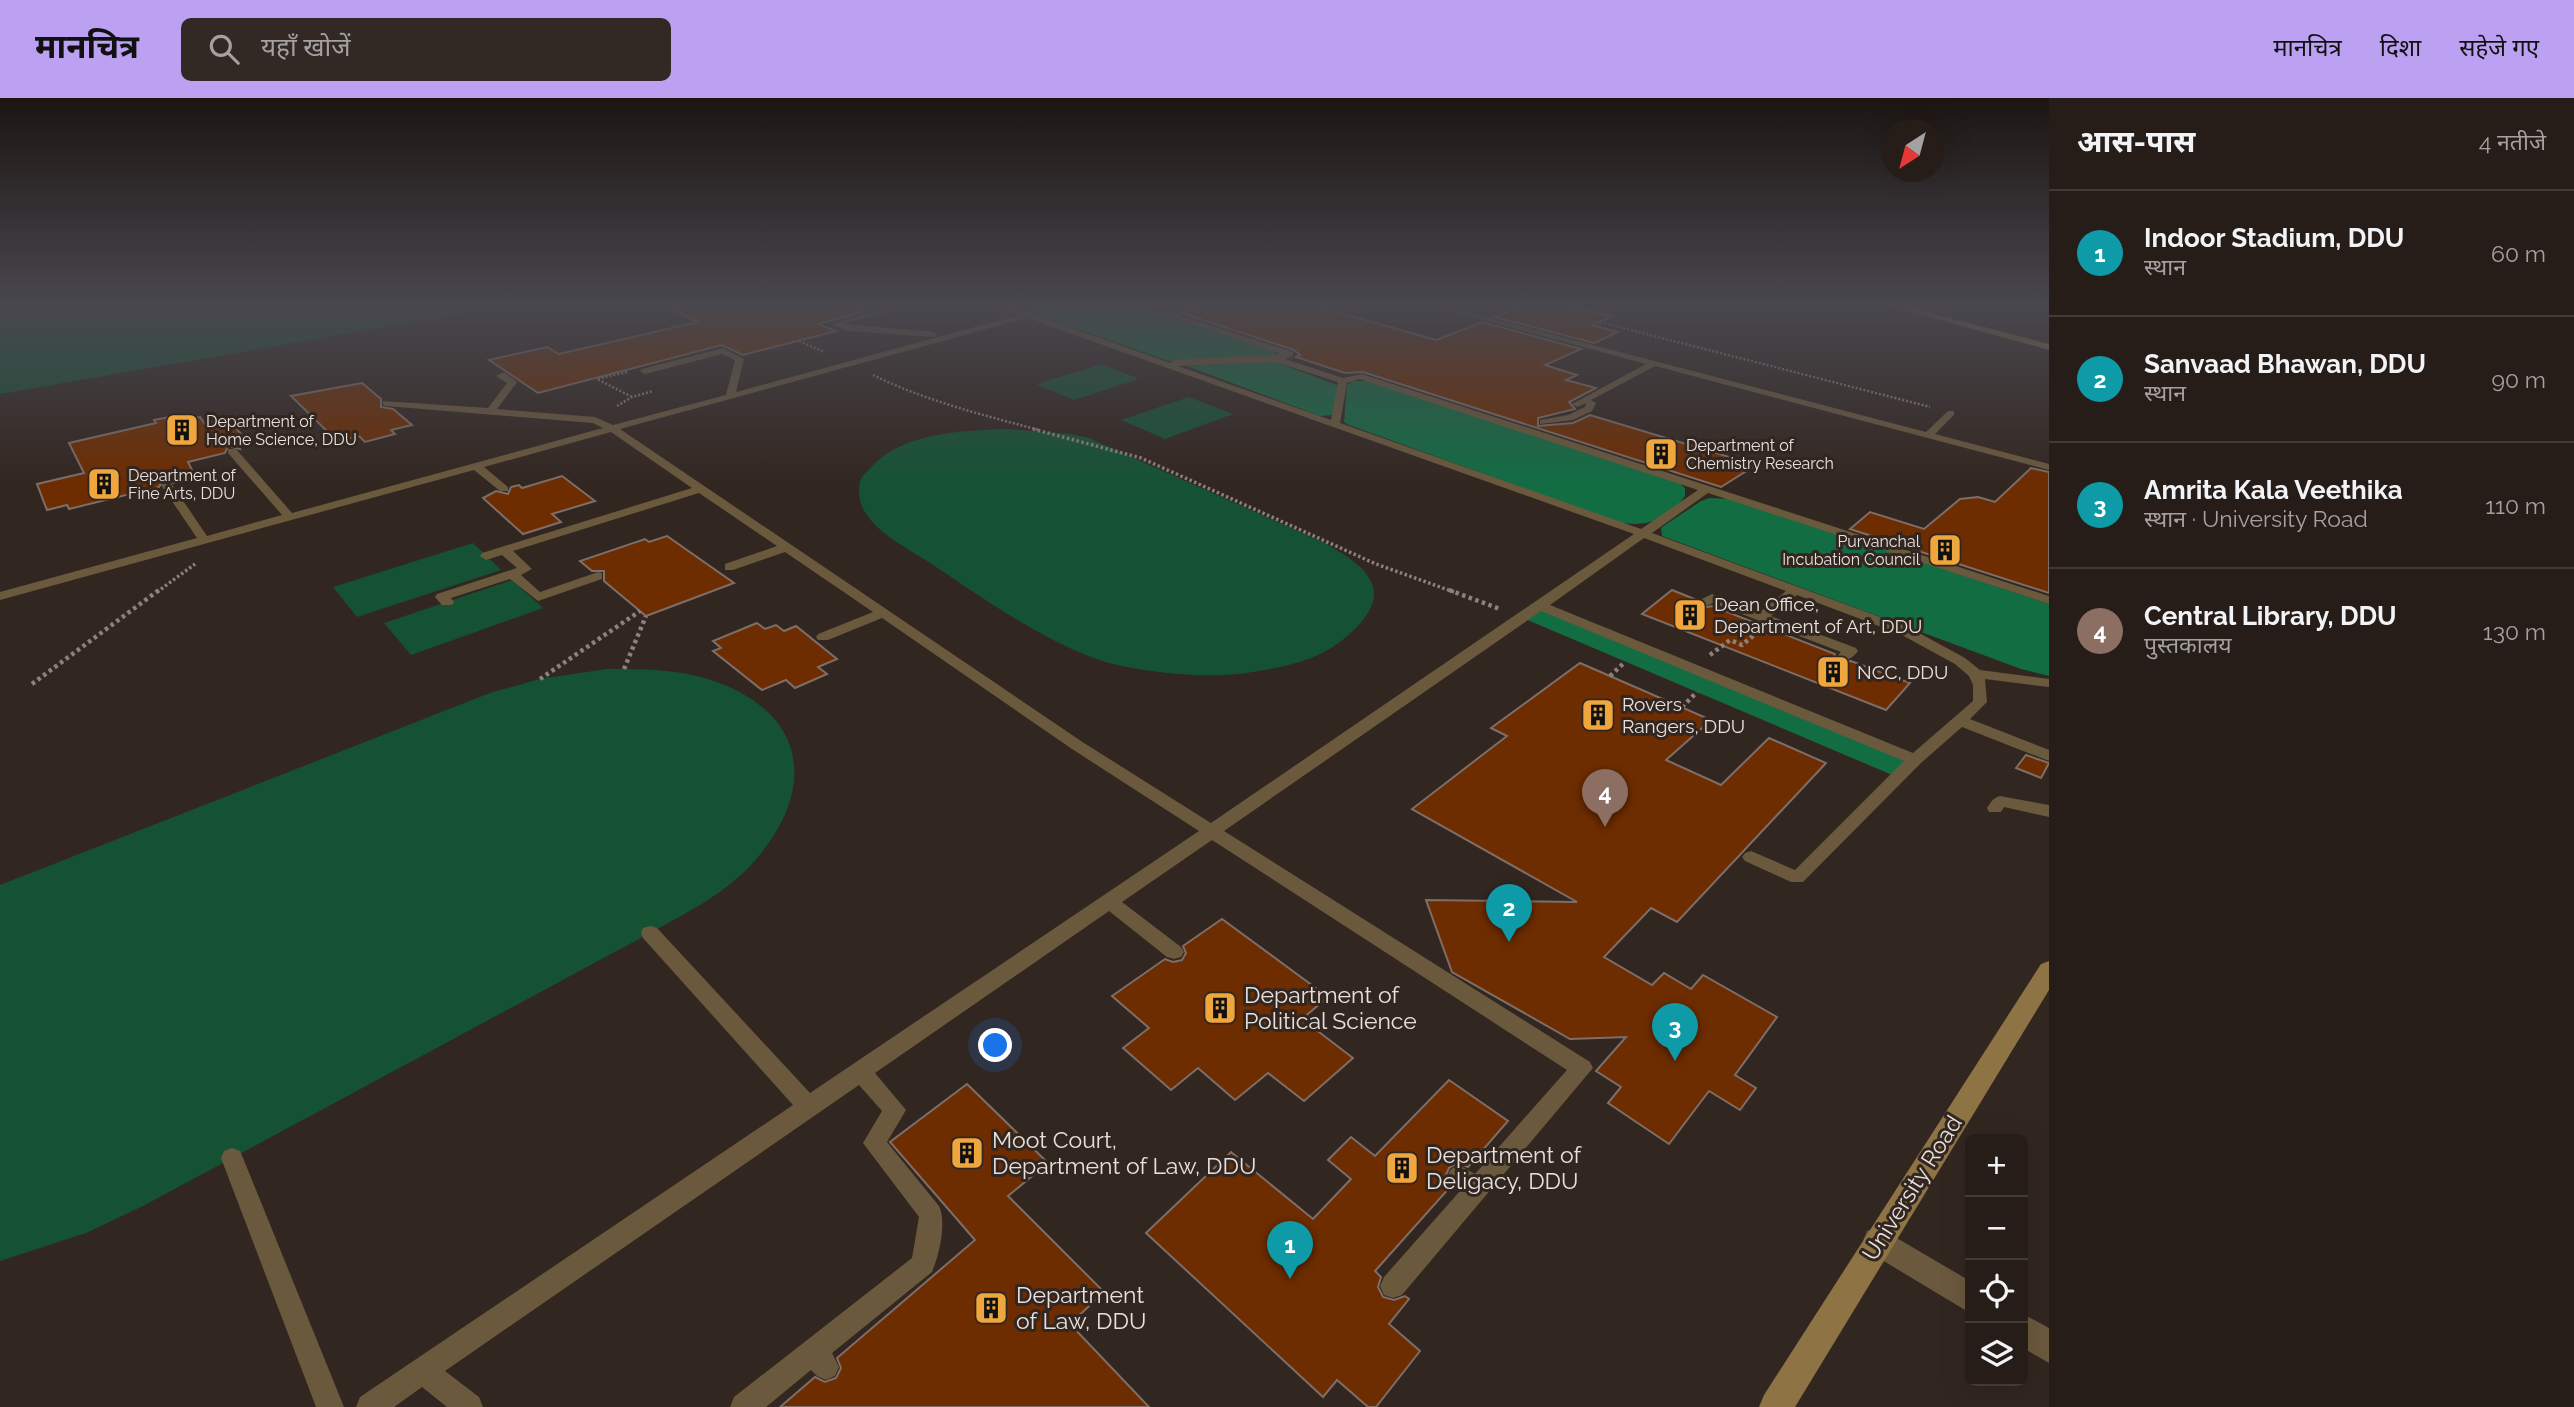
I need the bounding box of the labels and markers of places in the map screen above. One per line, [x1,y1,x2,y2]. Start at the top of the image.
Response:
building icon: Department of Home Science, DDU [163,411,201,449]
place label: Department of Home Science, DDU [206,412,357,449]
building icon: Department of Chemistry Research [1642,435,1680,473]
place label: Department of Chemistry Research [1686,436,1834,473]
building icon: Department of Fine Arts, DDU [85,465,123,503]
place label: Department of Fine Arts, DDU [128,466,237,503]
building icon: Purvanchal Incubation Council [1926,531,1964,569]
place label: Purvanchal Incubation Council [1782,532,1921,569]
place label: Dean Office, Department of Art, DDU [1714,593,1922,637]
building icon: Dean Office, Department of Art, DDU [1671,596,1709,634]
building icon: NCC, DDU [1814,653,1852,691]
place label: NCC, DDU [1857,661,1948,683]
place label: Rovers Rangers, DDU [1622,693,1745,737]
building icon: Rovers Rangers, DDU [1579,696,1617,734]
pin: 4 [1582,769,1628,827]
pin: 2 [1486,884,1532,942]
place label: Department of Political Science [1244,981,1417,1034]
building icon: Department of Political Science [1201,989,1239,1027]
pin: 3 [1652,1003,1698,1061]
place label: Moot Court, Department of Law, DDU [992,1126,1256,1179]
building icon: Moot Court, Department of Law, DDU [948,1134,986,1172]
place label: Department of Deligacy, DDU [1426,1141,1582,1194]
building icon: Department of Deligacy, DDU [1383,1149,1421,1187]
pin: 1 [1267,1221,1313,1279]
place label: Department of Law, DDU [1016,1281,1146,1334]
building icon: Department of Law, DDU [972,1289,1010,1327]

